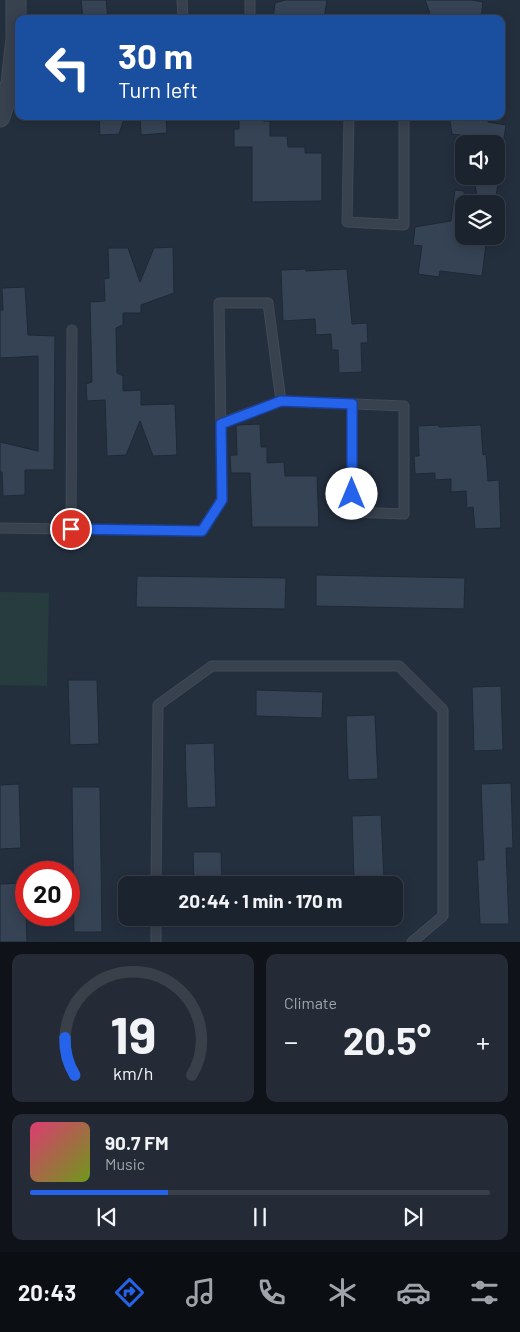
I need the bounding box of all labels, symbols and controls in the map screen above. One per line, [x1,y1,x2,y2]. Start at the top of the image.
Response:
text: 30 m [118,34,193,76]
icon: left [35,35,100,100]
text: Turn left [118,76,198,102]
map controls [455,135,505,245]
button: sound [455,135,505,185]
button: layers [455,195,505,245]
position arrow [325,467,377,519]
pin [50,508,92,550]
icon: arrive [57,515,85,543]
speed limit sign: 20 [15,861,80,926]
text: 20:44 · 1 min · 170 m [179,889,342,912]
text: Climate [284,993,337,1012]
text: 19 [110,1002,156,1064]
text: 20.5° [343,1017,431,1063]
text: − [284,1024,298,1058]
text: + [476,1024,490,1058]
text: km/h [113,1062,153,1084]
text: 90.7 FM [105,1131,169,1154]
text: Music [105,1154,145,1173]
icon: previous [93,1203,121,1231]
icon: pause [246,1203,274,1231]
icon: next [399,1203,427,1231]
icon: directions [112,1275,147,1310]
icon: music [183,1275,218,1310]
icon: phone [254,1275,289,1310]
icon: climate [325,1275,360,1310]
icon: car [396,1275,431,1310]
icon: filters [467,1275,502,1310]
text: 20:43 [18,1279,76,1305]

